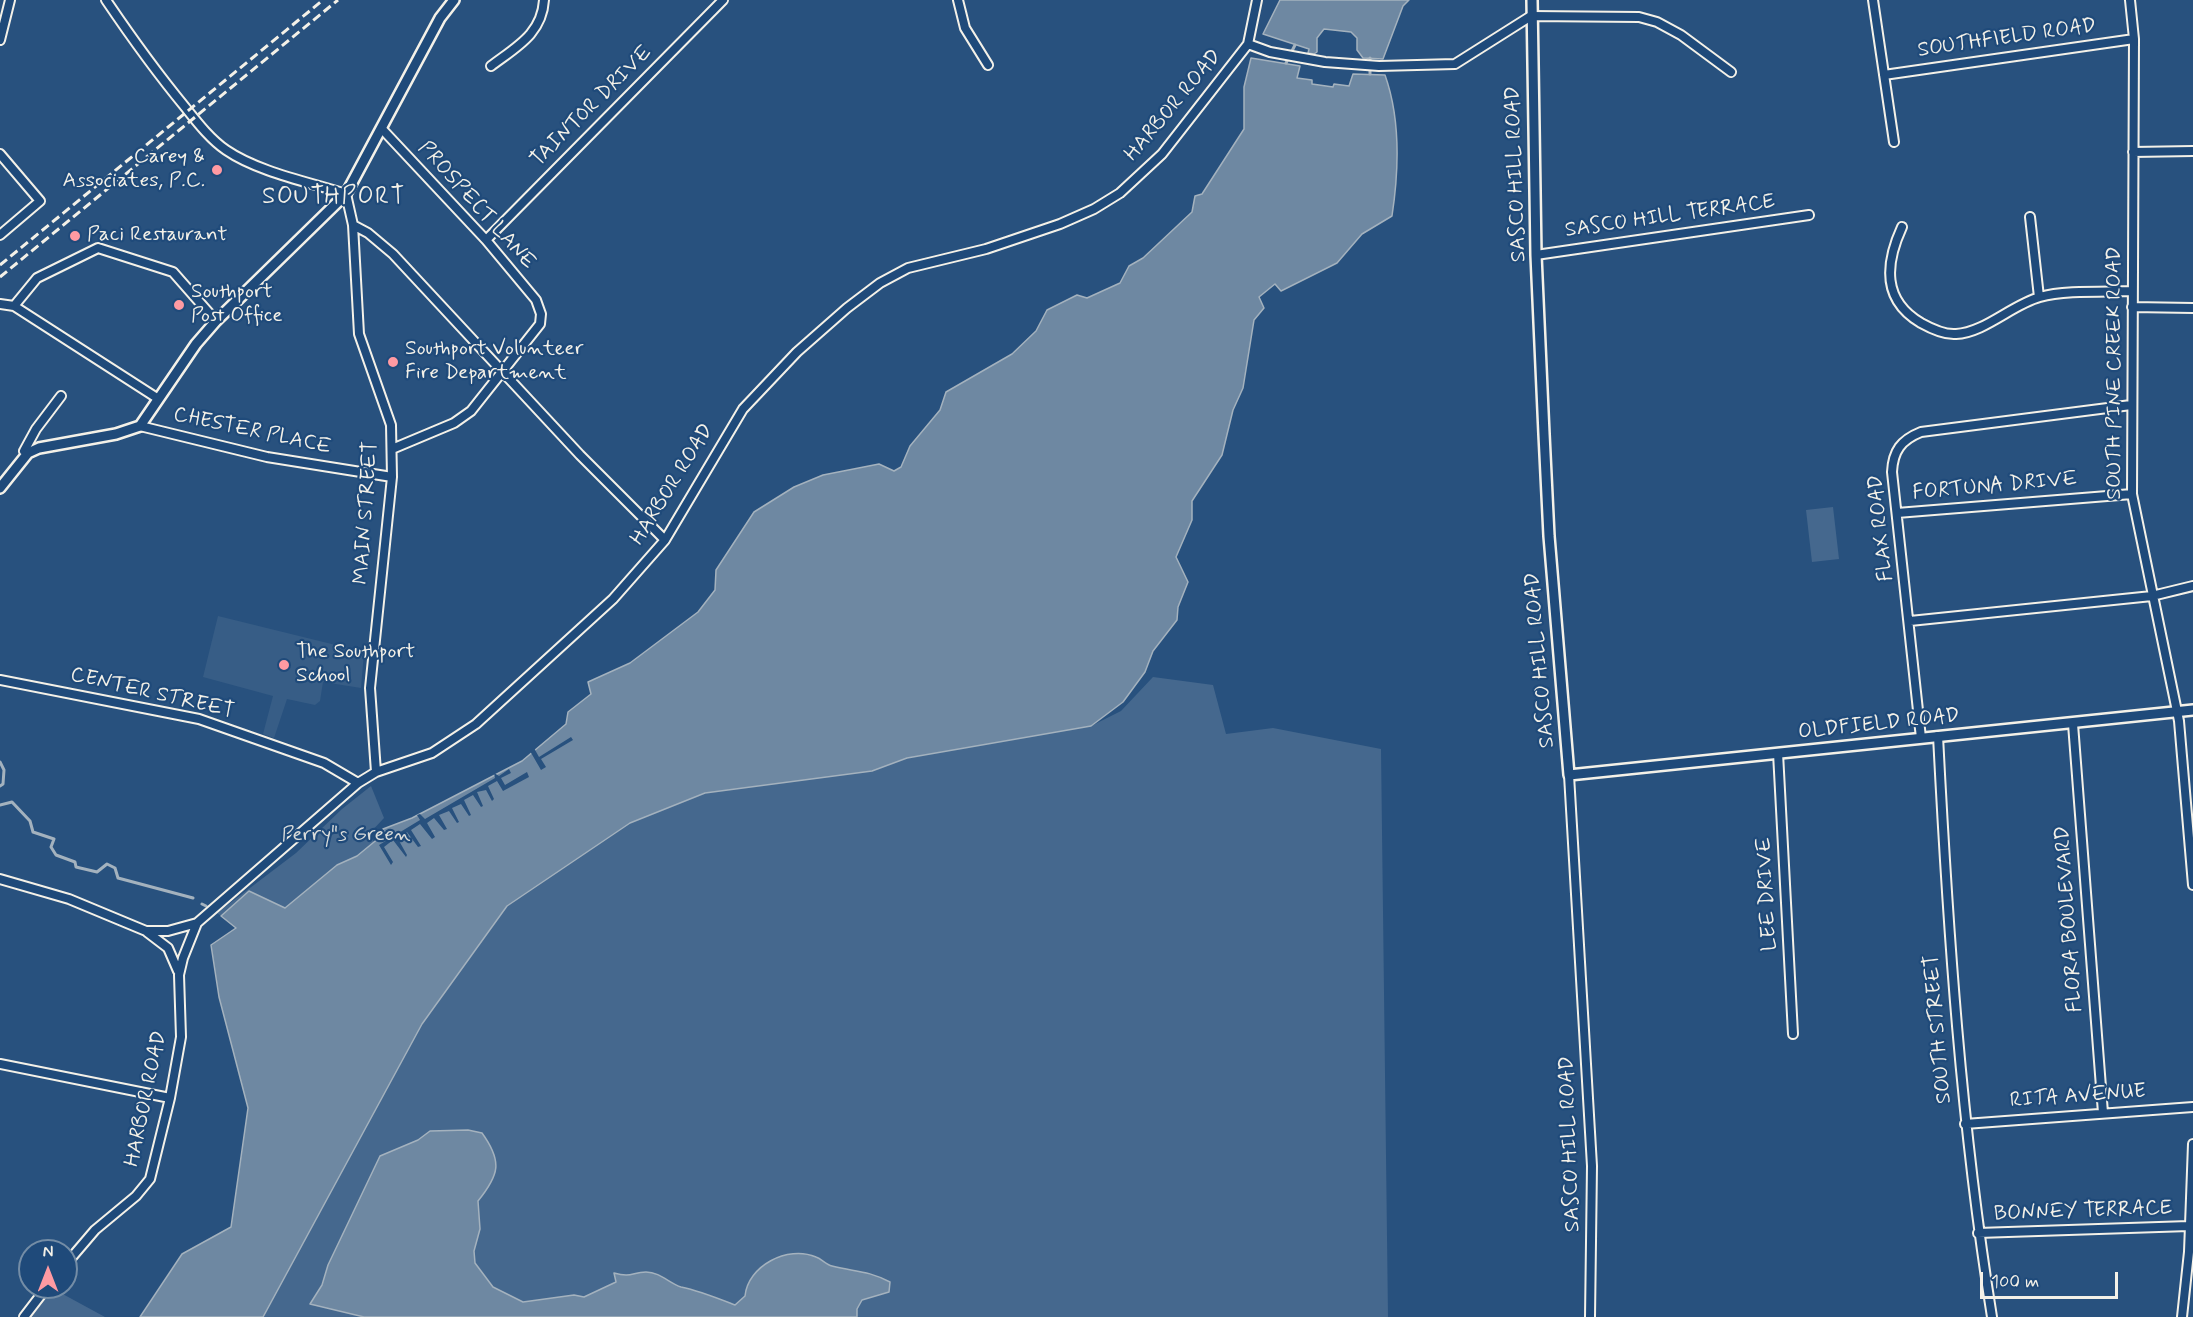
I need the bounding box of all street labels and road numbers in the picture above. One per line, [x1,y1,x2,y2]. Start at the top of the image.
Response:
street label: SOUTHFIELD ROAD [1916,14,2098,64]
street label: TAINTOR DRIVE [526,41,658,173]
street label: HARBOR ROAD [1120,45,1228,167]
street label: SASCO HILL ROAD [1501,85,1533,263]
street label: PROSPECT LANE [412,137,540,275]
street label: SASCO HILL TERRACE [1563,190,1777,244]
street label: SOUTH PINE CREEK ROAD [2103,246,2129,500]
street label: CHESTER PLACE [171,403,333,461]
street label: HARBOR ROAD [626,420,720,550]
street label: MAIN STREET [349,441,385,585]
street label: FORTUNA DRIVE [1912,467,2078,507]
street label: FLAX ROAD [1864,473,1900,583]
street label: SASCO HILL ROAD [1521,571,1561,749]
street label: CENTER STREET [68,663,236,725]
street label: OLDFIELD ROAD [1797,704,1961,746]
street label: FLORA BOULEVARD [2051,825,2089,1013]
street label: LEE DRIVE [1752,836,1784,952]
street label: SOUTH STREET [1920,953,1958,1105]
street label: HARBOR ROAD [120,1029,174,1169]
street label: SASCO HILL ROAD [1555,1055,1587,1233]
street label: RITA AVENUE [2009,1080,2147,1114]
street label: BONNEY TERRACE [1993,1196,2173,1228]

